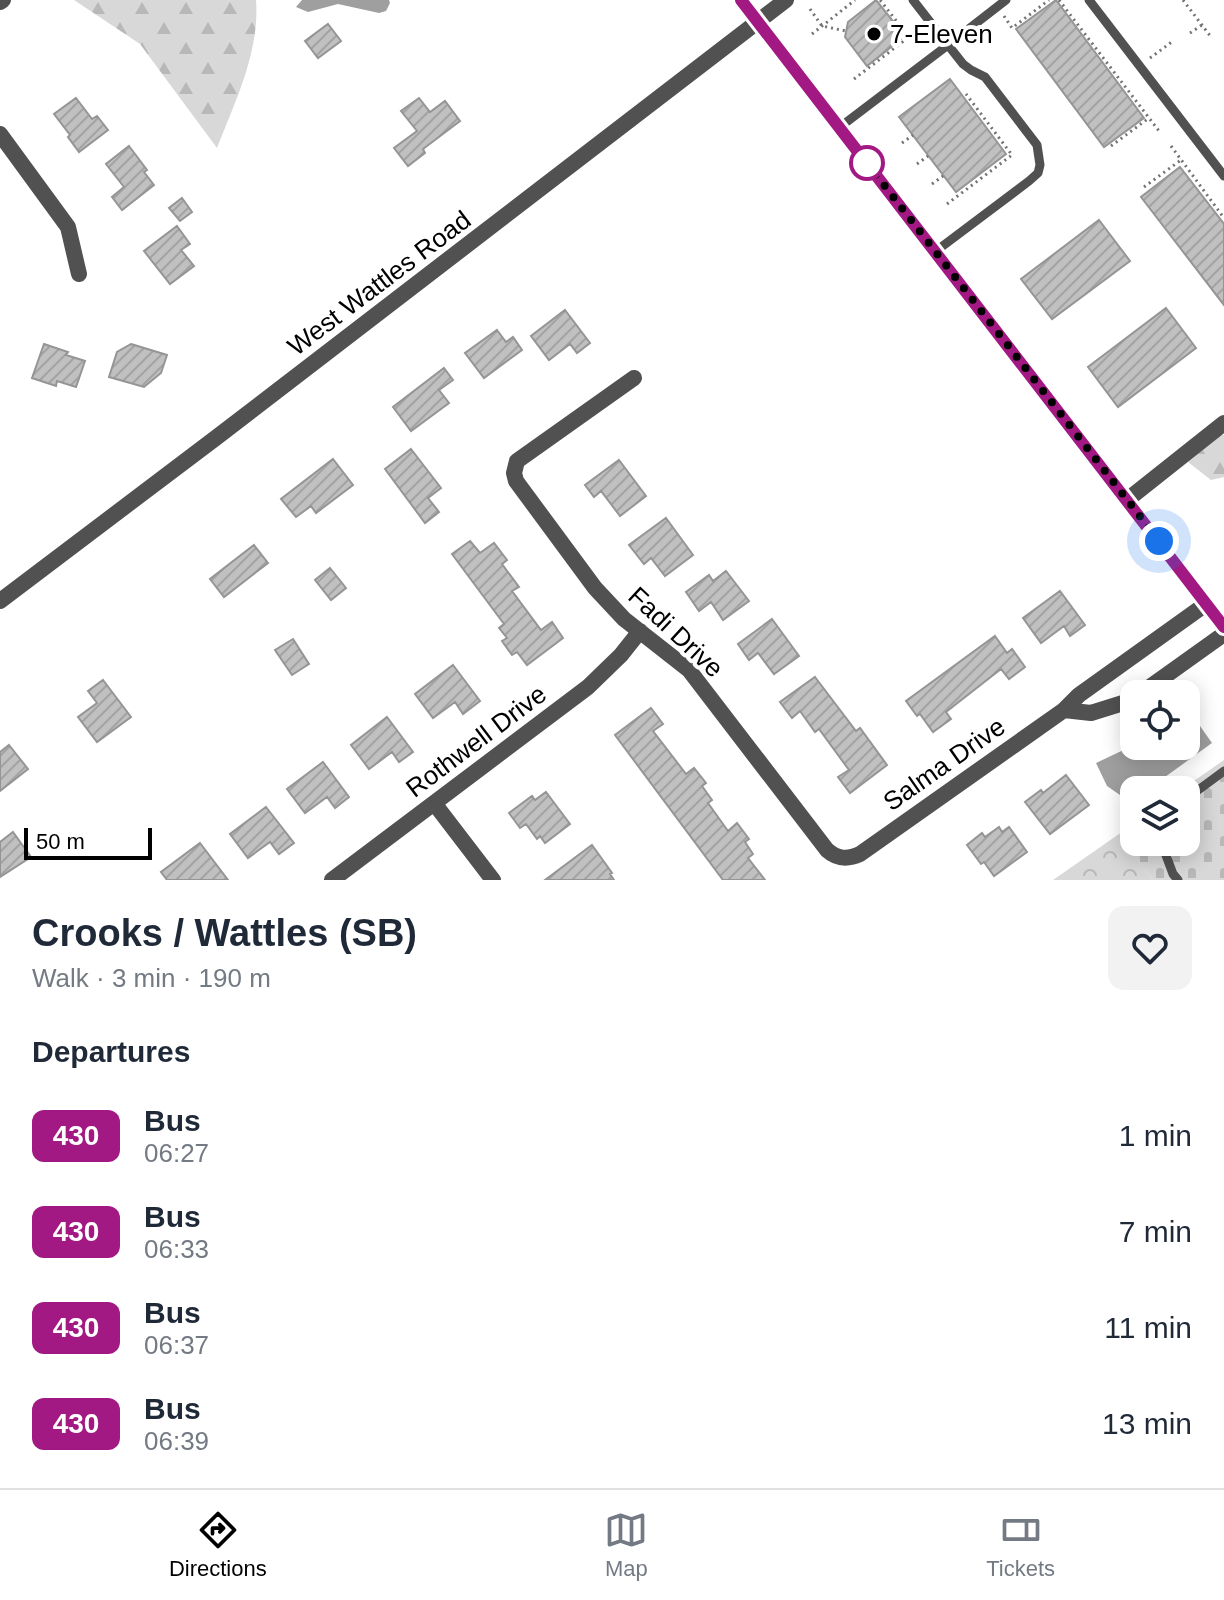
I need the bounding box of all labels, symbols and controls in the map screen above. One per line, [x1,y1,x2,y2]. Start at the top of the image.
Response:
place label: 7-Eleven [890,19,993,49]
marker: 7-Eleven [865,25,883,43]
unlabelled marker [850,146,884,180]
street label: West Wattles Road [282,204,476,362]
your location [1139,521,1179,561]
street label: Fadi Drive [622,581,730,683]
street label: Rothwell Drive [400,679,552,803]
map controls [1120,680,1200,856]
button: locate [1120,680,1200,760]
street label: Salma Drive [877,711,1011,817]
button: layers [1120,776,1200,856]
scale bar [24,824,152,860]
text: 50 m [36,829,85,854]
button: heart [1108,906,1192,990]
text: Crooks / Wattles (SB) [32,912,417,954]
text: Walk · 3 min · 190 m [32,963,271,993]
text: Departures [32,1035,190,1068]
text: Bus [144,1104,201,1137]
text: 1 min [1119,1119,1192,1152]
text: 430 [53,1120,99,1151]
text: 06:27 [144,1138,209,1168]
text: Bus [144,1200,201,1233]
text: 7 min [1119,1215,1192,1248]
text: 430 [53,1216,99,1247]
text: 06:33 [144,1234,209,1264]
text: Bus [144,1296,201,1329]
text: 11 min [1104,1311,1192,1344]
text: 430 [53,1312,99,1343]
text: 06:37 [144,1330,209,1360]
text: Bus [144,1392,201,1425]
text: 13 min [1102,1407,1192,1440]
text: 430 [53,1408,99,1439]
text: 06:39 [144,1426,209,1456]
tab: Directions [169,1508,267,1582]
tab: Map [604,1508,648,1582]
tab: Tickets [986,1508,1055,1582]

